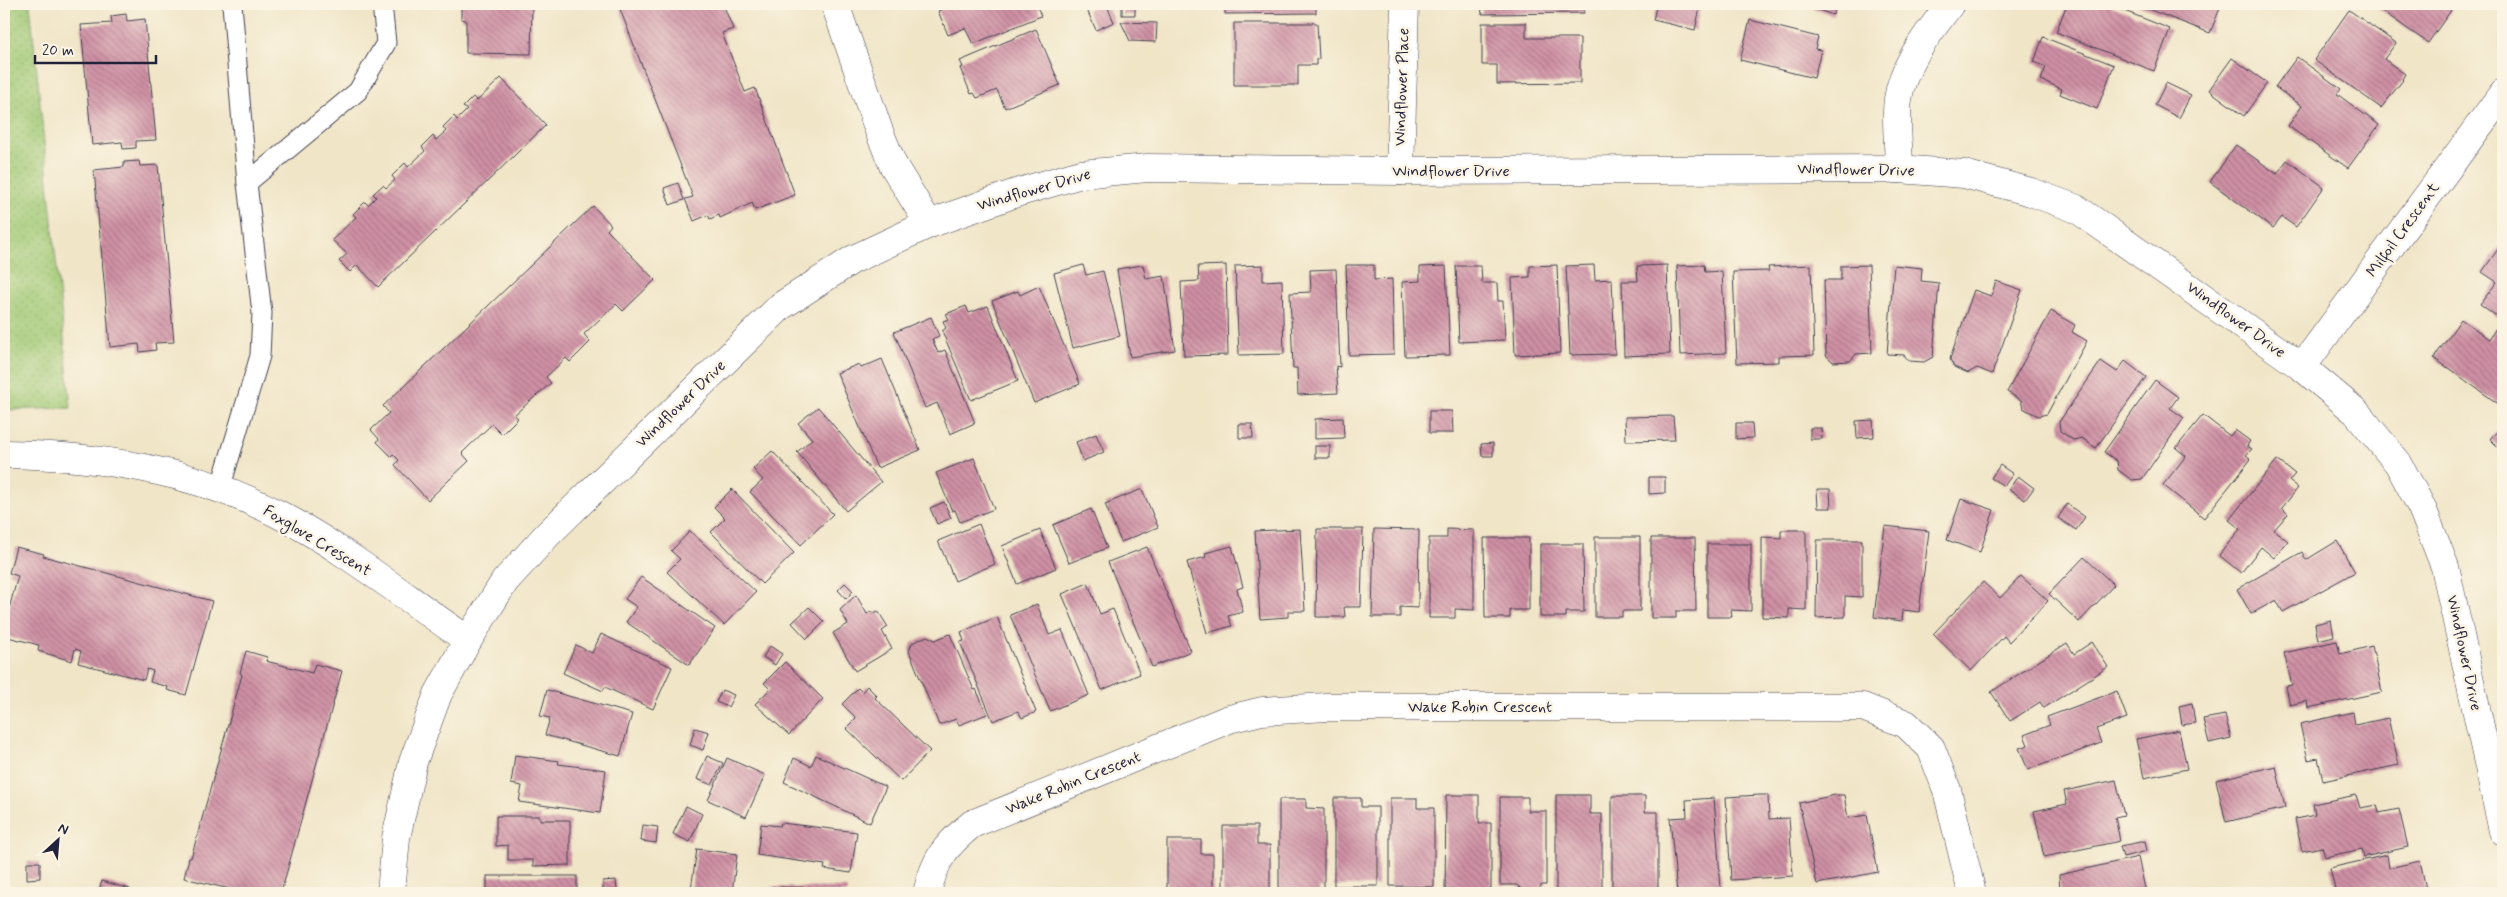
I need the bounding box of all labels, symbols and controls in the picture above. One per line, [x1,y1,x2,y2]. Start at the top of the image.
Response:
street label: Windflower Place [1389,28,1415,146]
scale bar [35,32,156,64]
text: 20 m [42,41,74,61]
street label: Windflower Drive [1797,158,1915,182]
street label: Windflower Drive [1392,161,1510,182]
street label: Windflower Drive [975,164,1093,216]
street label: Milfoil Crescent [2362,178,2446,283]
street label: Windflower Drive [2182,277,2290,363]
street label: Windflower Drive [631,356,731,452]
street label: Foxglove Crescent [259,500,375,583]
street label: Windflower Drive [2442,593,2486,713]
street label: Wake Robin Crescent [1408,697,1552,718]
street label: Wake Robin Crescent [1002,746,1144,820]
north arrow [32,814,82,864]
text: N [55,819,71,839]

